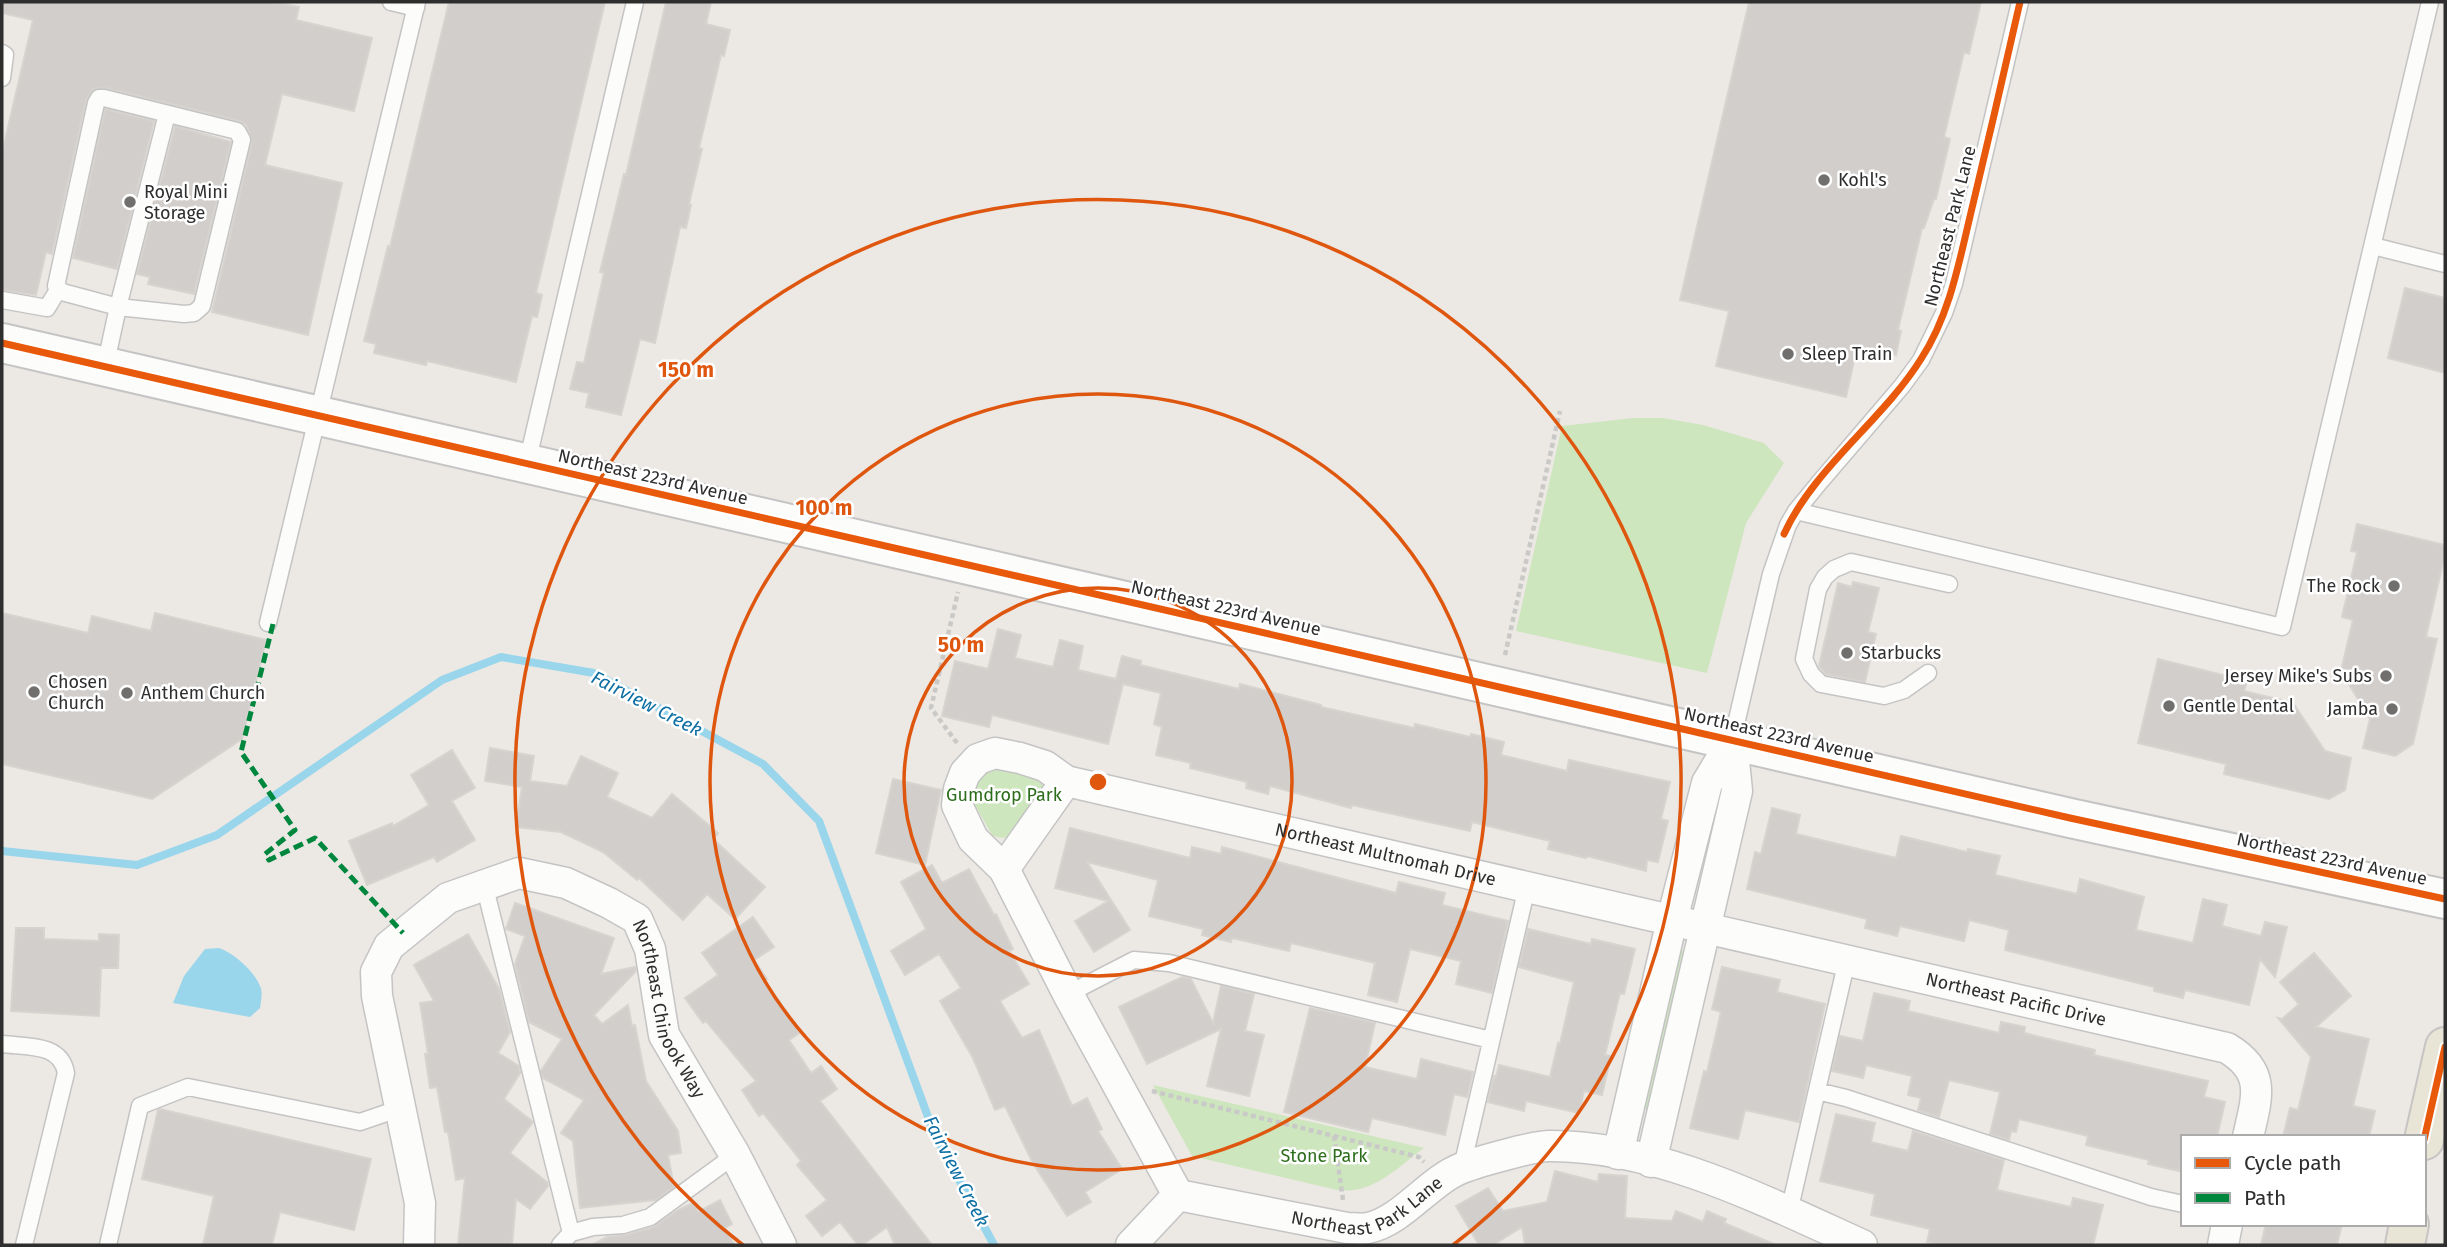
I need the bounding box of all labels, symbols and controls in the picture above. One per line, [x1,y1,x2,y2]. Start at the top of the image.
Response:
street label: Northeast Park Lane [1919,143,1981,309]
place label: Kohl's [1838,169,1887,191]
marker: Kohl's [1816,172,1832,188]
place label: Royal Mini Storage [144,181,228,224]
marker: Royal Mini Storage [122,194,138,210]
place label: Sleep Train [1802,343,1893,365]
marker: Sleep Train [1780,346,1796,362]
text: 150 m [658,357,714,383]
street label: Northeast 223rd Avenue [556,444,750,510]
text: 100 m [795,495,853,521]
street label: Northeast 223rd Avenue [1129,575,1323,641]
place label: The Rock [2307,575,2381,597]
marker: The Rock [2386,578,2402,594]
text: 50 m [938,632,984,658]
place label: Starbucks [1861,642,1941,664]
marker: Starbucks [1839,645,1855,661]
place label: Jersey Mike's Subs [2224,665,2372,687]
water label: Fairview Creek [587,666,706,741]
marker: Jersey Mike's Subs [2378,668,2394,684]
place label: Chosen Church [48,671,108,714]
place label: Anthem Church [141,682,265,704]
marker: Chosen Church [26,684,42,700]
marker: Anthem Church [119,685,135,701]
place label: Gentle Dental [2183,695,2294,717]
marker: Gentle Dental [2161,698,2177,714]
place label: Jamba [2327,698,2378,720]
marker: Jamba [2384,701,2400,717]
street label: Northeast 223rd Avenue [1682,702,1876,768]
centre of rings [1086,770,1110,794]
park label: Gumdrop Park [946,784,1063,806]
street label: Northeast Multnomah Drive [1273,818,1498,891]
street label: Northeast 223rd Avenue [2235,828,2429,890]
street label: Northeast Chinook Way [628,916,710,1102]
street label: Northeast Pacific Drive [1924,968,2109,1031]
water label: Fairview Creek [919,1112,994,1231]
legend [2181,1135,2426,1226]
park label: Stone Park [1280,1145,1368,1167]
text: Cycle path [2244,1150,2342,1176]
street label: Northeast Park Lane [1289,1171,1447,1239]
text: Path [2244,1185,2286,1211]

